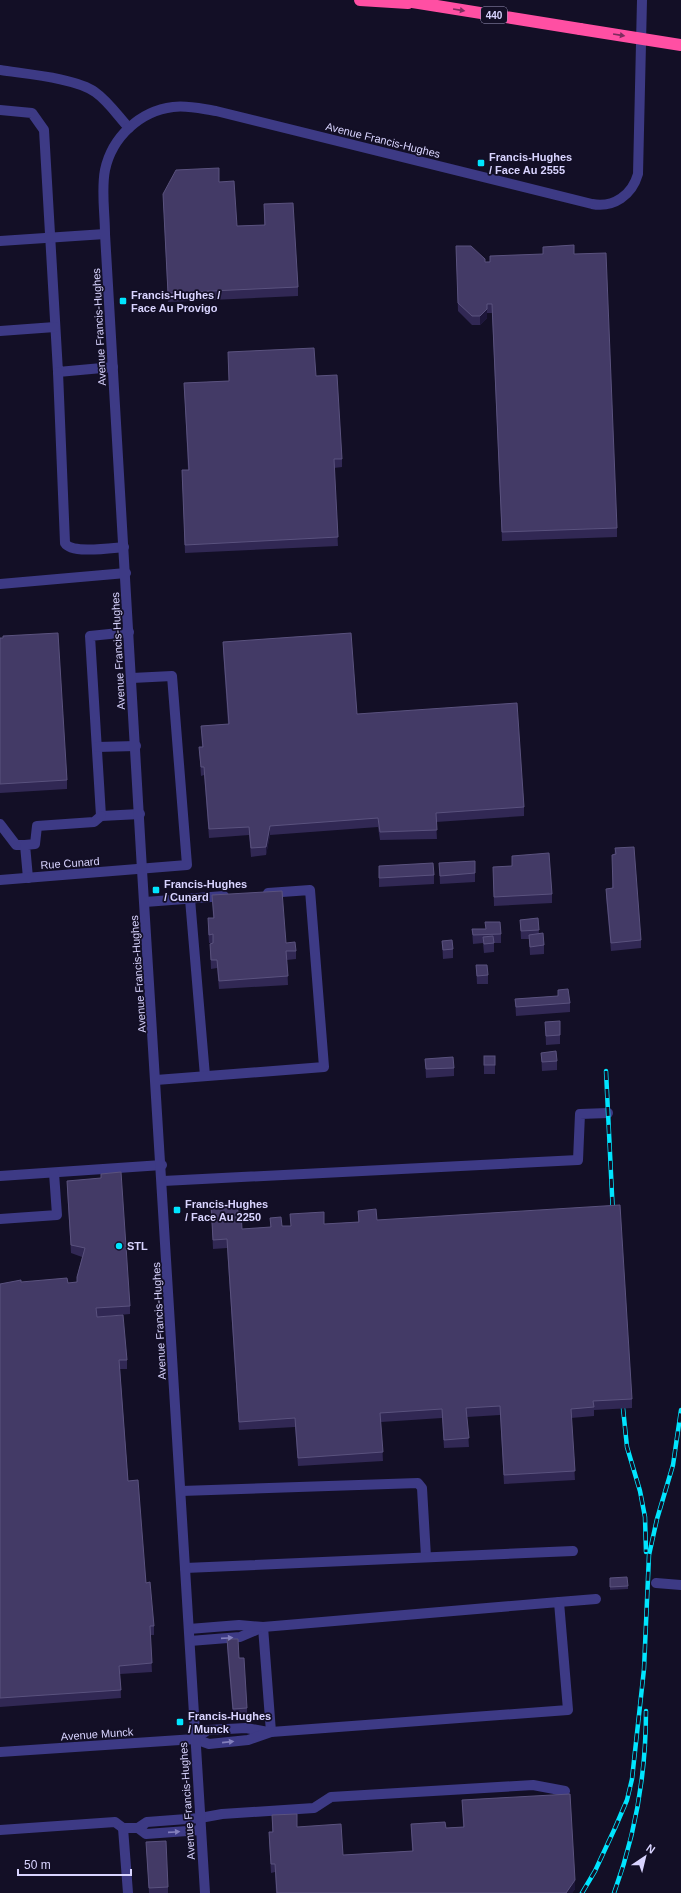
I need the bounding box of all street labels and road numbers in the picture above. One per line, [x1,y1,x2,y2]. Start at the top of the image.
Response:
road number: 440 [481,7,507,23]
street label: Avenue Francis-Hughes [324,120,442,160]
street label: Avenue Francis-Hughes [90,267,108,386]
street label: Avenue Francis-Hughes [109,591,127,710]
street label: Rue Cunard [40,855,100,871]
street label: Avenue Francis-Hughes [128,914,148,1033]
street label: Avenue Francis-Hughes [150,1261,168,1380]
street label: Avenue Munck [60,1725,134,1743]
street label: Avenue Francis-Hughes [177,1741,197,1860]

